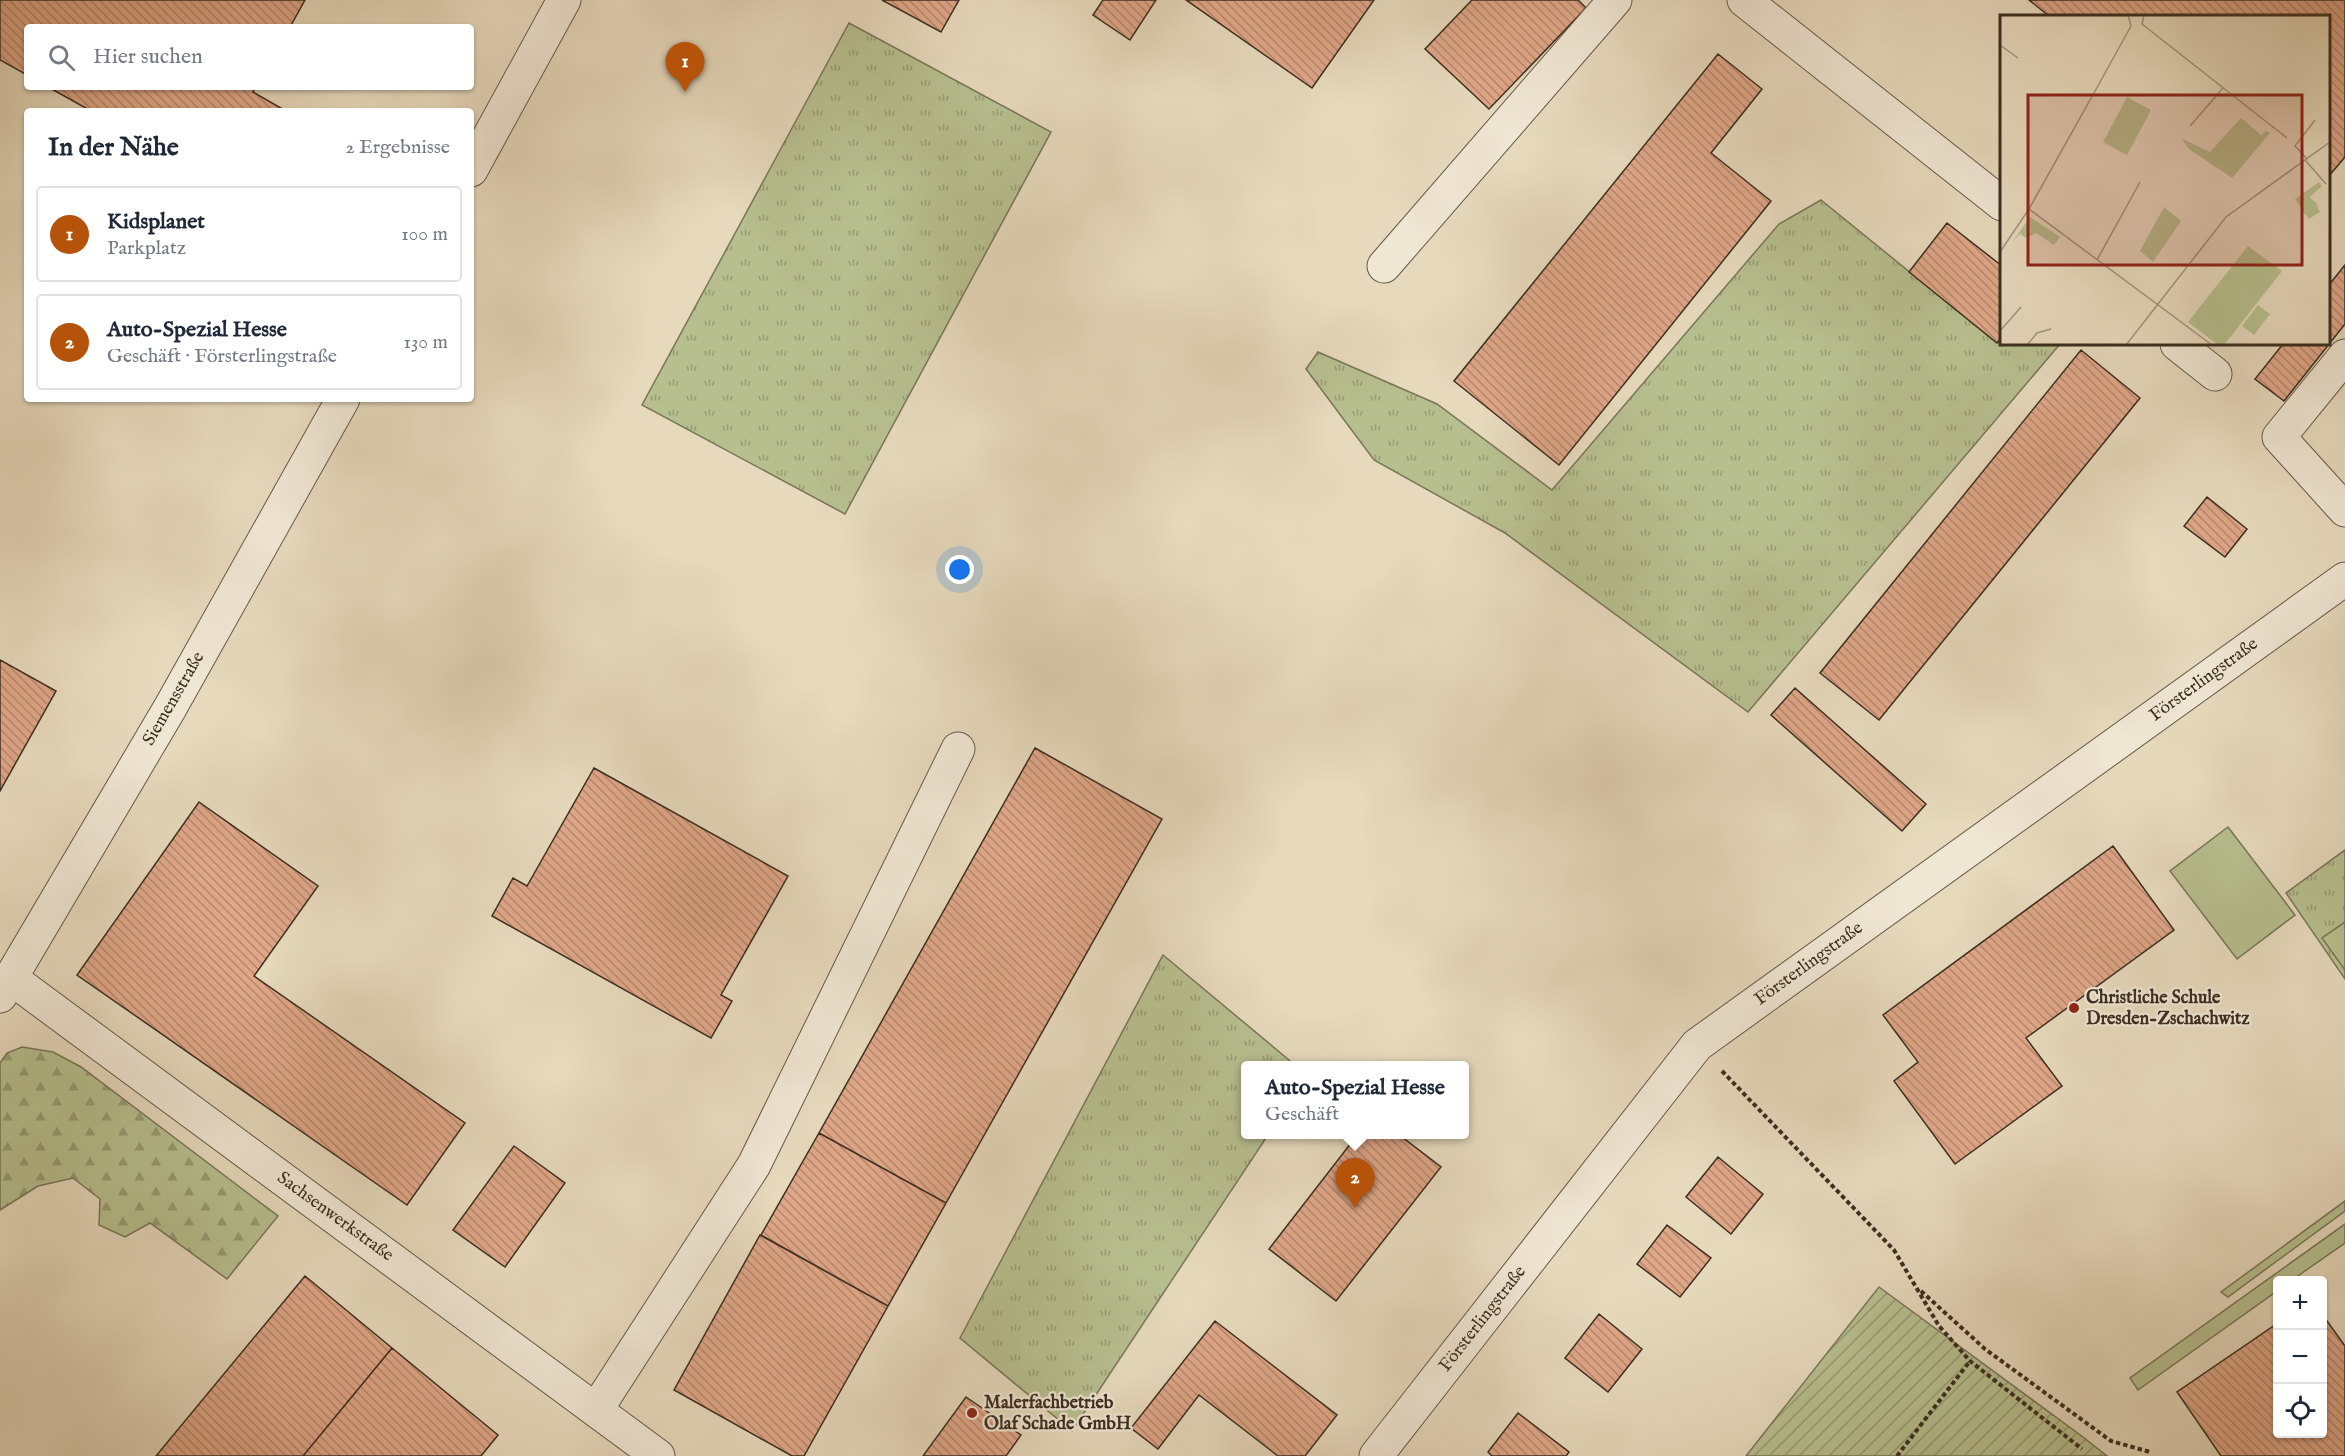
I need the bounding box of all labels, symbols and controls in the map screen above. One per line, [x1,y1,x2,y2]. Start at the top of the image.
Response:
inset map [2000,15,2330,345]
search box [24,24,474,90]
icon: search [45,41,78,74]
pin: 1 [666,42,704,92]
text: Hier suchen [93,43,203,71]
text: In der Nähe [48,131,179,164]
text: 2 Ergebnisse [345,135,450,160]
text: Kidsplanet [107,208,205,236]
text: 1 [66,222,73,247]
text: 100 m [401,222,448,247]
text: Parkplatz [107,236,186,261]
text: Auto-Spezial Hesse [107,316,287,344]
text: 2 [65,330,74,355]
text: 130 m [403,330,448,355]
text: Geschäft · Försterlingstraße [107,344,337,369]
your location [945,555,974,584]
street label: Försterlingstraße [2145,633,2263,727]
street label: Siemensstraße [138,648,210,750]
street label: Försterlingstraße [1750,917,1868,1011]
place label: Christliche Schule Dresden-Zschachwitz [2086,987,2250,1031]
marker: Christliche Schule Dresden-Zschachwitz [2067,1001,2081,1015]
popup [1241,1061,1469,1139]
text: Auto-Spezial Hesse [1265,1074,1445,1102]
text: Geschäft [1265,1102,1339,1127]
pin: 2 [1336,1158,1374,1208]
street label: Sachsenwerkstraße [272,1167,398,1267]
street label: Försterlingstraße [1434,1261,1532,1377]
map controls [2273,1276,2327,1438]
button: + [2273,1276,2327,1330]
button: − [2273,1330,2327,1384]
button: locate [2273,1384,2327,1438]
place label: Malerfachbetrieb Olaf Schade GmbH [984,1392,1132,1436]
marker: Malerfachbetrieb Olaf Schade GmbH [965,1406,979,1420]

